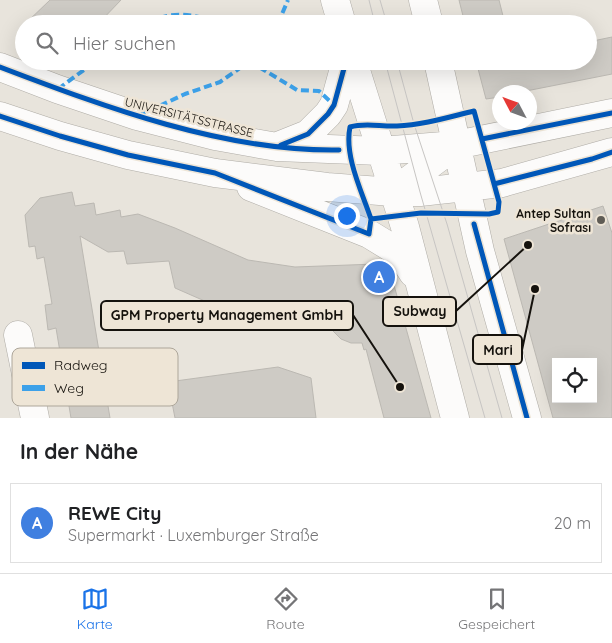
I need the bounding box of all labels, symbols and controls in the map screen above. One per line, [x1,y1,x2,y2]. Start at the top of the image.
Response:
search box [15,15,597,70]
icon: search [33,29,61,57]
text: Hier suchen [73,31,176,55]
north arrow [492,85,537,130]
street label: UNIVERSITÄTSSTRASSE [123,94,255,140]
your location [334,203,360,229]
place label: Antep Sultan Sofrası [516,206,591,235]
marker: Antep Sultan Sofrası [595,214,607,226]
pin: A [363,258,395,296]
callout: Subway [383,297,456,326]
callout: GPM Property Management GmbH [101,301,353,330]
text: Subway [393,302,447,320]
text: GPM Property Management GmbH [111,306,343,324]
callout: Mari [473,335,522,364]
text: Mari [483,341,513,359]
legend [12,348,178,406]
text: Radweg [54,356,108,374]
map controls [552,358,597,403]
button: locate [552,358,597,403]
text: Weg [54,379,84,397]
text: In der Nähe [20,438,138,464]
text: REWE City [68,501,161,525]
text: A [32,513,42,533]
text: 20 m [554,513,591,533]
text: Supermarkt · Luxemburger Straße [68,525,319,545]
tab: Karte [77,585,113,633]
tab: Route [266,585,305,633]
tab: Gespeichert [458,585,535,633]

